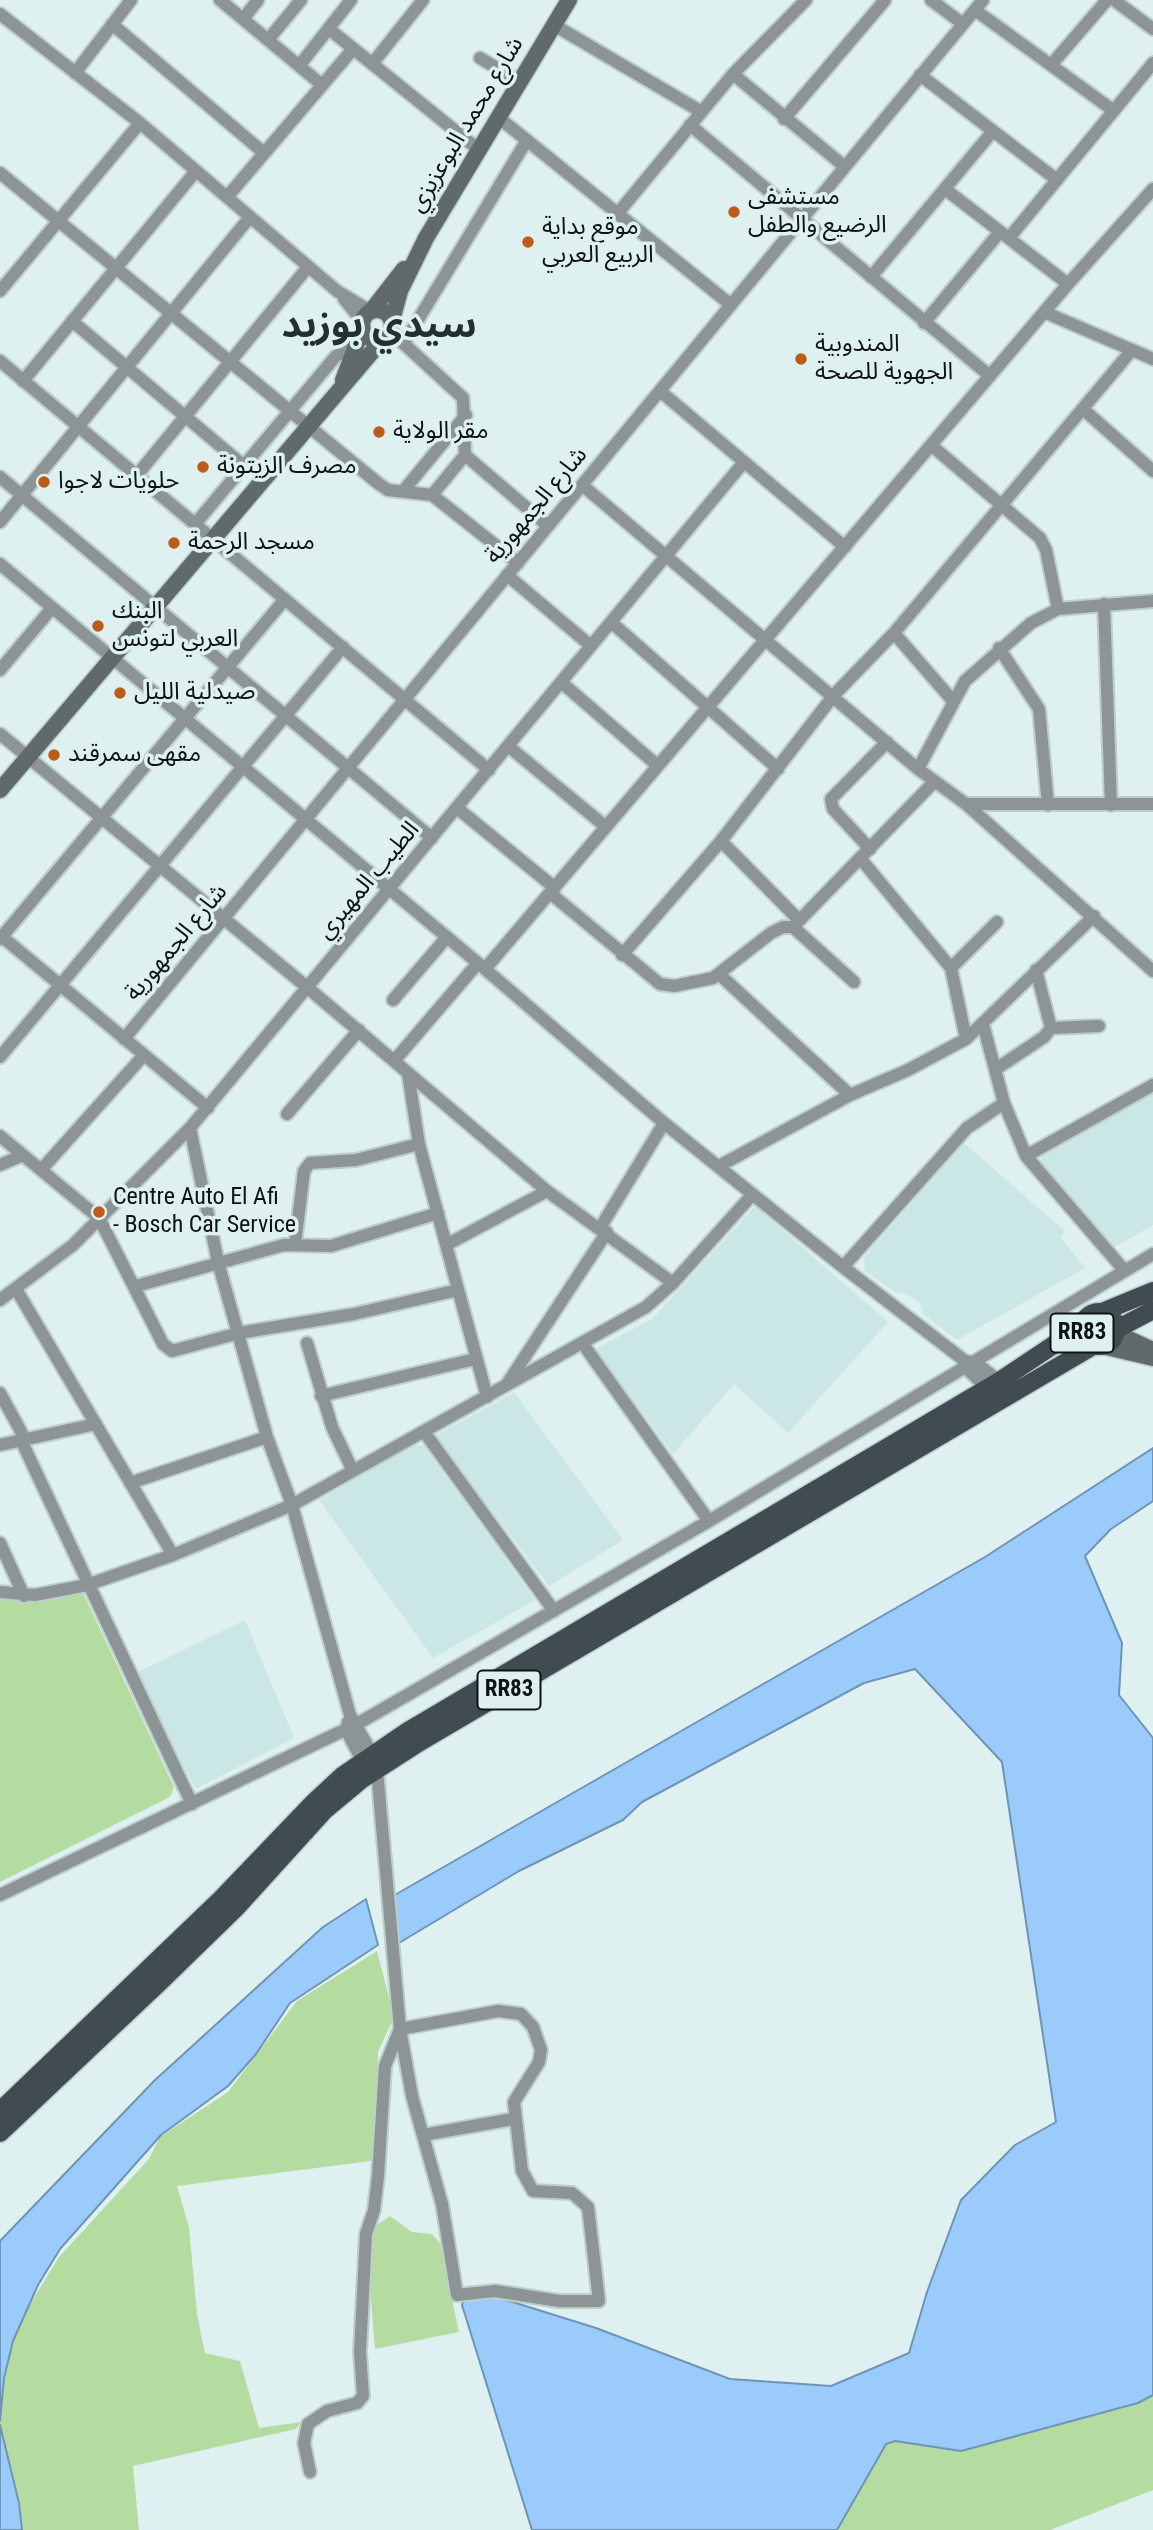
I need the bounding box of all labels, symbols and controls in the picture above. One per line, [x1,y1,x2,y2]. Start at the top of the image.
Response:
street label: شارع محمد البوعزيزي [403,32,531,218]
place label: مستشفى الرضيع والطفل [748,184,887,240]
marker: مستشفى الرضيع والطفل [726,204,742,220]
place label: موقع بداية الربيع العربي [542,214,654,270]
marker: موقع بداية الربيع العربي [520,234,536,250]
district label: سيدي بوزيد [282,304,476,350]
place label: المندوبية الجهوية للصحة [815,331,953,387]
marker: المندوبية الجهوية للصحة [793,351,809,367]
place label: مقر الولاية [393,418,489,446]
marker: مقر الولاية [371,424,387,440]
street label: شارع الجمهورية [480,442,594,570]
place label: مصرف الزيتونة [217,453,357,481]
marker: مصرف الزيتونة [195,459,211,475]
place label: حلويات لاجوا [58,468,179,496]
marker: حلويات لاجوا [36,474,52,490]
place label: مسجد الرحمة [188,529,315,557]
marker: مسجد الرحمة [166,535,182,551]
place label: البنك العربي لتونس [112,598,238,654]
marker: البنك العربي لتونس [90,618,106,634]
place label: صيدلية الليل [134,679,255,707]
marker: صيدلية الليل [112,685,128,701]
place label: مقهى سمرقند [68,741,201,769]
marker: مقهى سمرقند [46,747,62,763]
street label: الطيب المهيري [312,816,426,946]
street label: شارع الجمهورية [120,879,234,1007]
place label: Centre Auto El Afi - Bosch Car Service [113,1184,296,1240]
marker: Centre Auto El Afi - Bosch Car Service [91,1204,107,1220]
road number: RR83 [1050,1314,1114,1352]
road number: RR83 [477,1670,540,1709]

